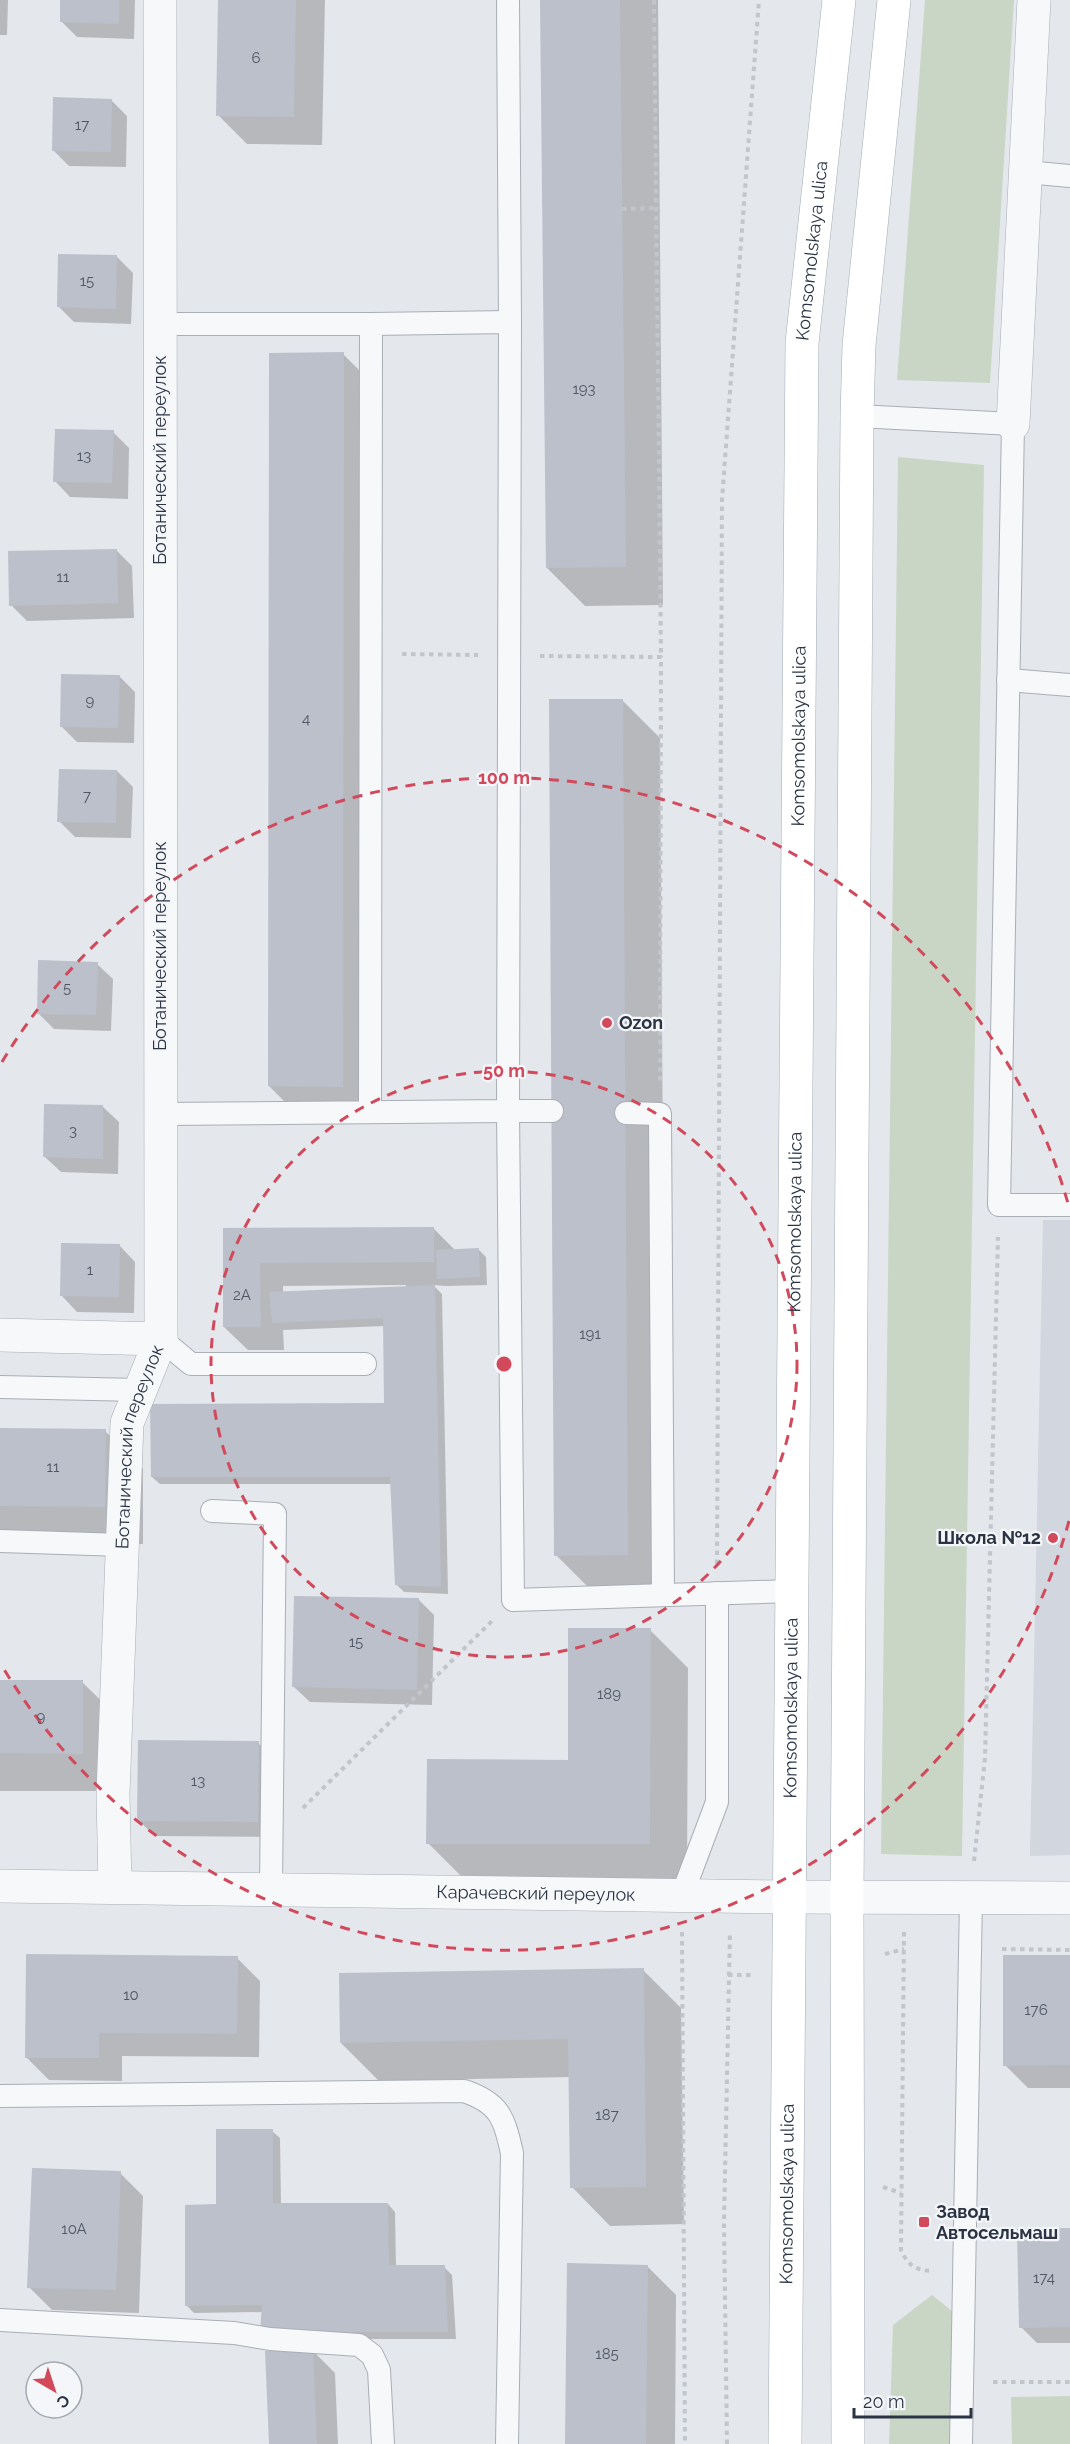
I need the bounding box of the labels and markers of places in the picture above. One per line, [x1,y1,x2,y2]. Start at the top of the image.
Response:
place label: Ozon [619,1012,663,1033]
marker: Ozon [600,1016,614,1030]
centre of rings [494,1354,514,1374]
place label: Школа №12 [937,1527,1041,1548]
marker: Школа №12 [1046,1531,1060,1545]
place label: Завод Автосельмаш [936,2201,1058,2243]
marker: Завод Автосельмаш [917,2215,931,2229]

